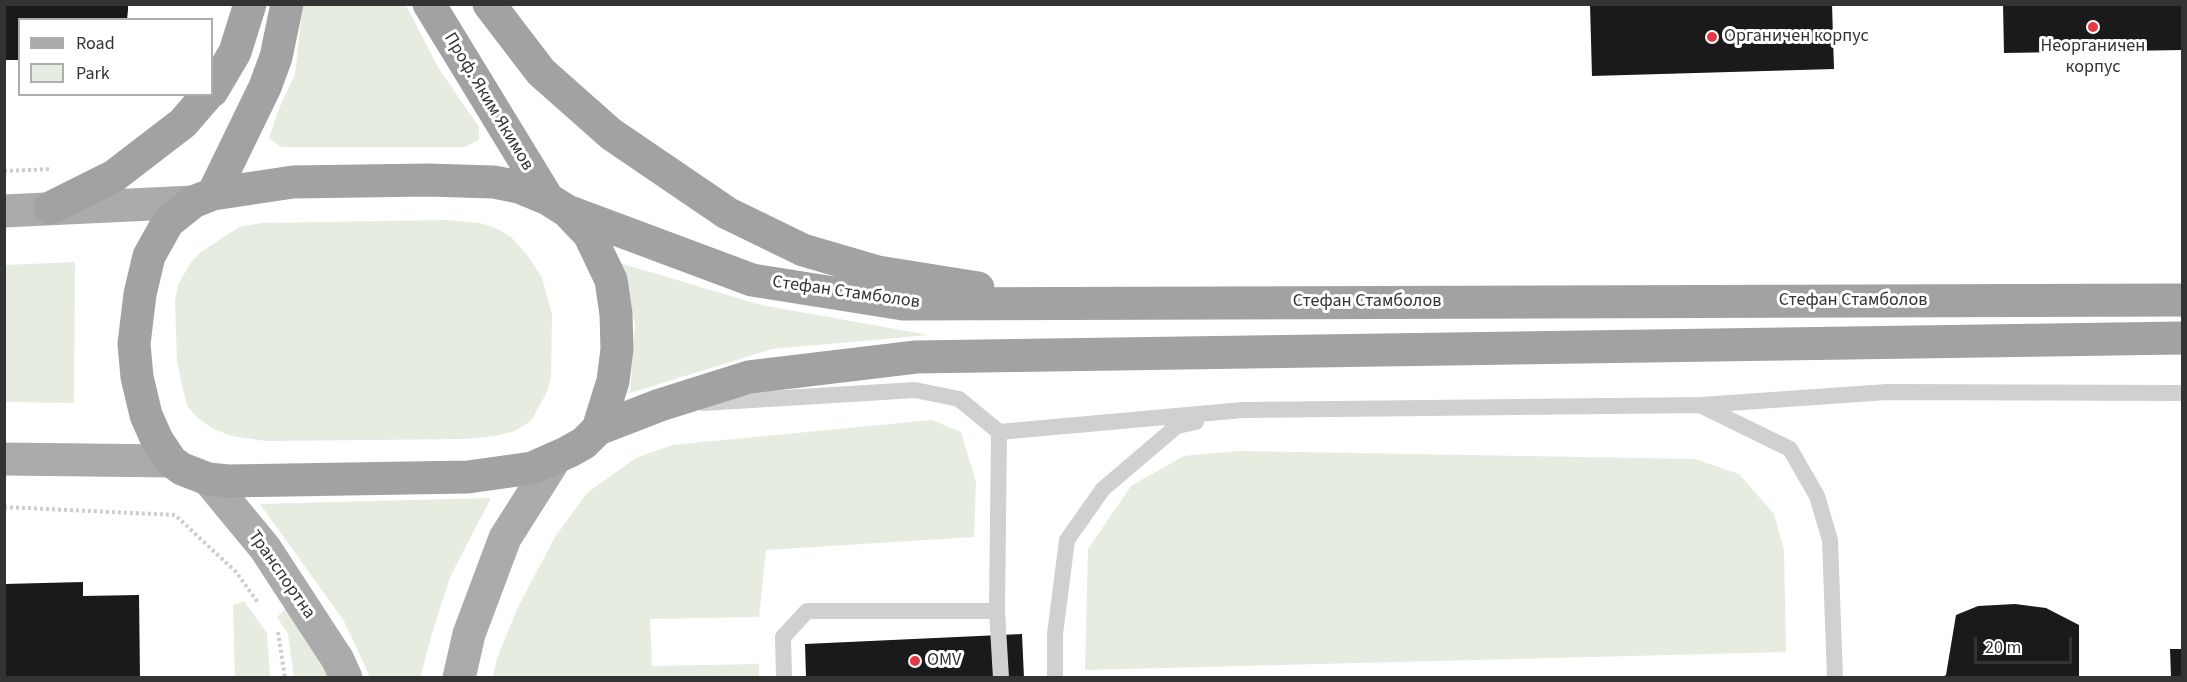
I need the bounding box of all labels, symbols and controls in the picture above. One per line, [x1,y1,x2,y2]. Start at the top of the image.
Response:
legend [18,18,213,96]
marker: Неорганичен корпус [2086,20,2100,34]
place label: Органичен корпус [1724,26,1869,48]
street label: Проф. Яким Якимов [438,29,538,175]
marker: Органичен корпус [1705,30,1719,44]
text: Road [76,31,115,56]
place label: Неорганичен корпус [2041,36,2145,78]
text: Park [76,61,110,86]
street label: Стефан Стамболов [771,272,921,314]
street label: Стефан Стамболов [1779,290,1927,312]
street label: Стефан Стамболов [1293,291,1441,313]
street label: Транспортна [243,527,319,623]
scale bar [1977,625,2074,663]
text: 20 m [1985,635,2021,660]
place label: OMV [927,650,961,672]
marker: OMV [908,654,922,668]

